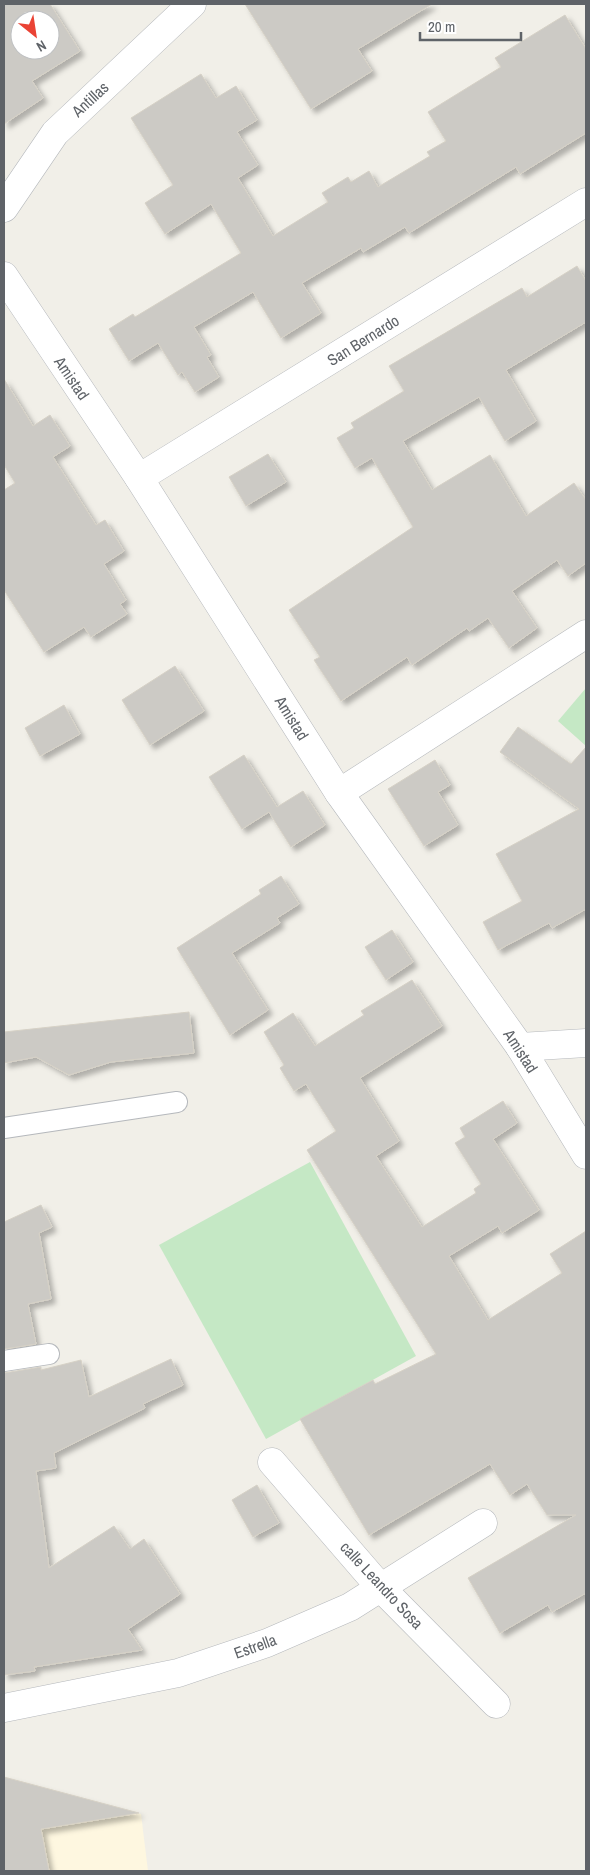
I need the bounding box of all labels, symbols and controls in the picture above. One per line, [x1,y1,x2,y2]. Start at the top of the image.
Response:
north arrow [10,10,60,60]
scale bar [420,10,521,42]
text: 20 m [428,16,455,37]
text: N [33,36,50,56]
street label: Antillas [66,76,113,122]
street label: San Bernardo [323,309,403,371]
street label: Amistad [49,351,95,404]
street label: Amistad [269,691,314,744]
street label: Amistad [498,1024,543,1077]
street label: calle Leandro Sosa [336,1536,429,1634]
street label: Estrella [231,1628,280,1664]

